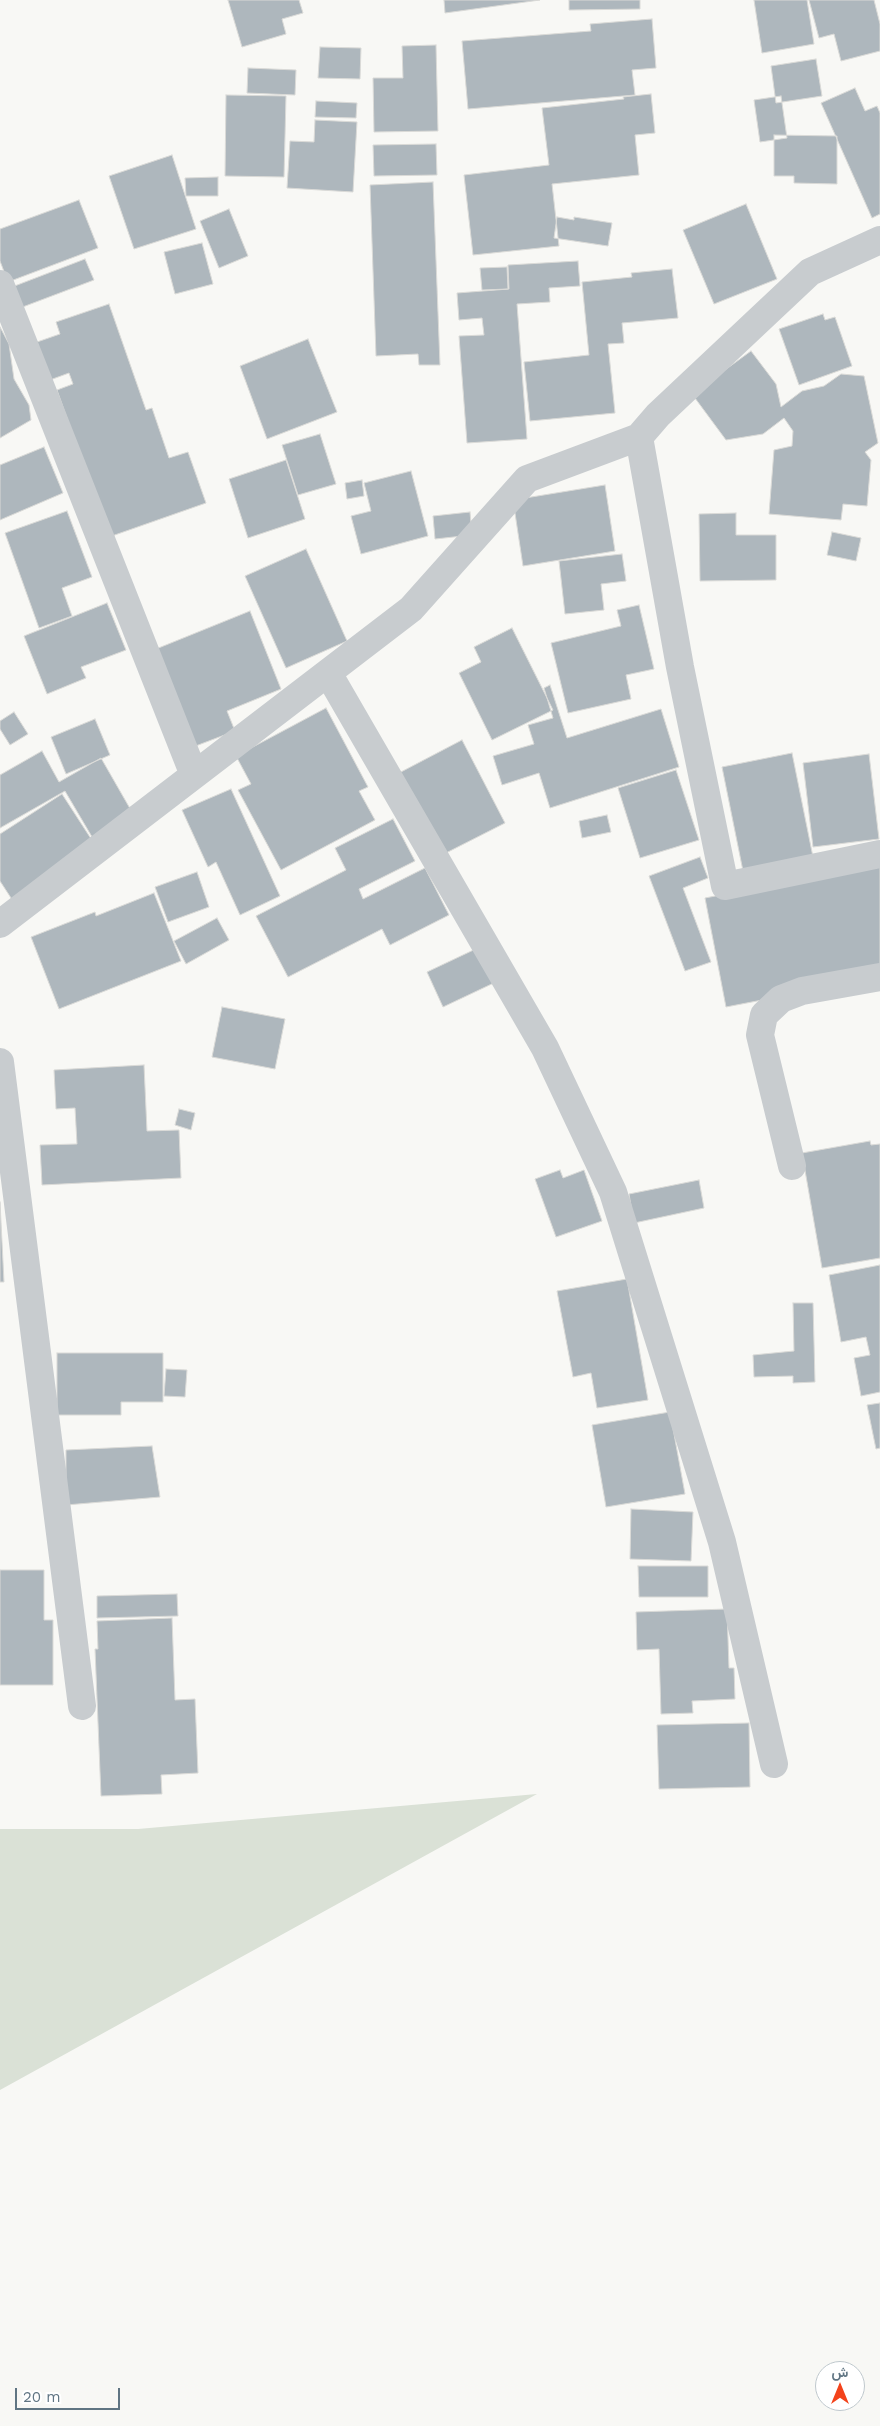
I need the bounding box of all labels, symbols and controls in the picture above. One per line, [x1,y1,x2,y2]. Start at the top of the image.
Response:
north arrow [815,2361,865,2411]
text: ش [832,2364,848,2380]
scale bar [18,2378,122,2410]
text: 20 m [23,2388,61,2406]

